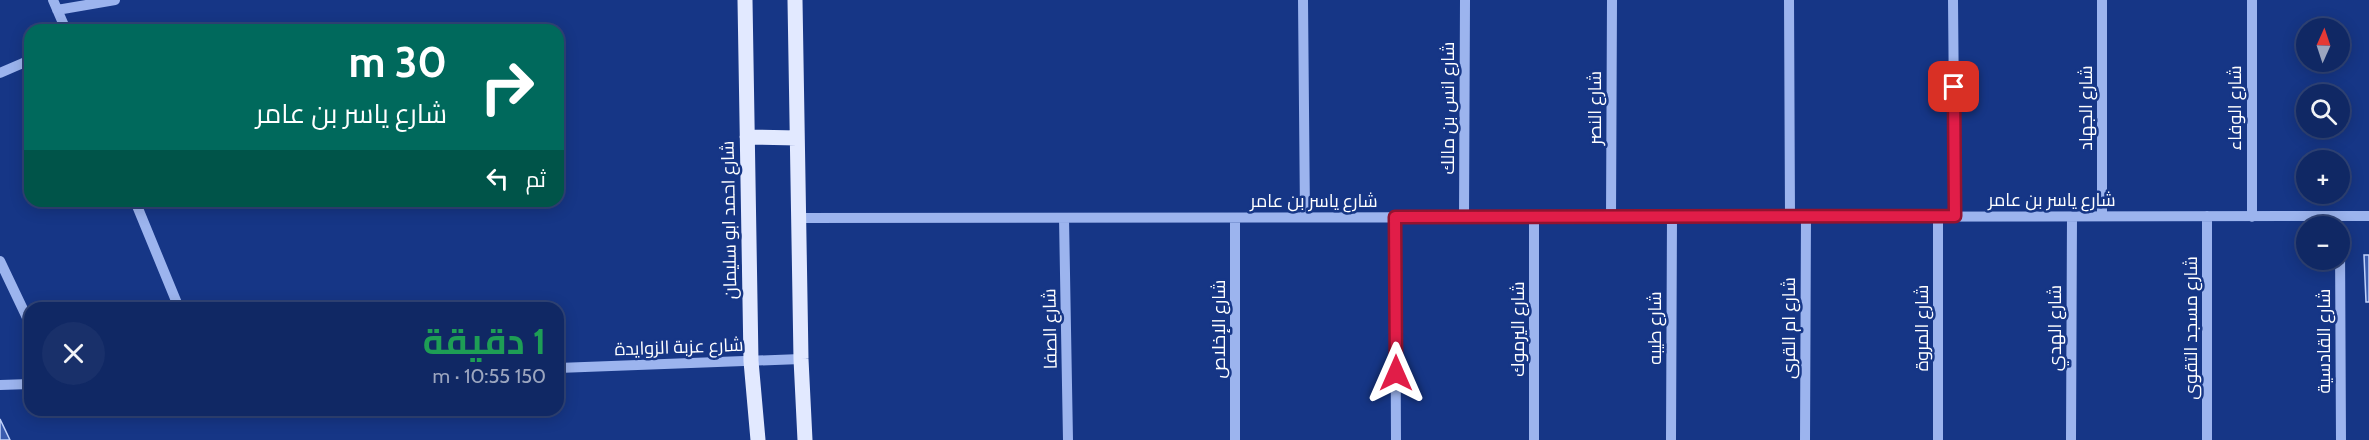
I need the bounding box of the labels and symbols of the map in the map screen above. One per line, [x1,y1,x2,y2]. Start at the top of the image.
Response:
north arrow [2296,18,2350,72]
street label: شارع انس بن مالك [1437,41,1460,175]
pin [1928,61,1979,112]
street label: شارع الجهاد [2075,65,2098,151]
street label: شارع الوفاء [2224,65,2247,151]
street label: شارع النصر [1584,71,1607,146]
street label: شارع احمد ابو سليمان [717,140,742,300]
street label: شارع ياسر بن عامر [1987,189,2116,212]
street label: شارع ياسر بن عامر [1249,190,1378,213]
street label: شارع مسجد التقوى [2180,256,2203,400]
street label: شارع ام القرى [1778,277,1801,379]
street label: شارع الإخلاص [1208,280,1231,378]
street label: شارع اليرموك [1507,281,1530,377]
street label: شارع المروة [1911,285,1934,371]
street label: شارع الهدي [2044,285,2069,371]
street label: شارع الصفا [1038,288,1063,370]
street label: شارع القادسية [2313,289,2336,393]
street label: شارع طيبه [1644,291,1667,365]
street label: شارع عزبة الزوايدة [614,334,744,361]
position arrow [1364,341,1428,405]

